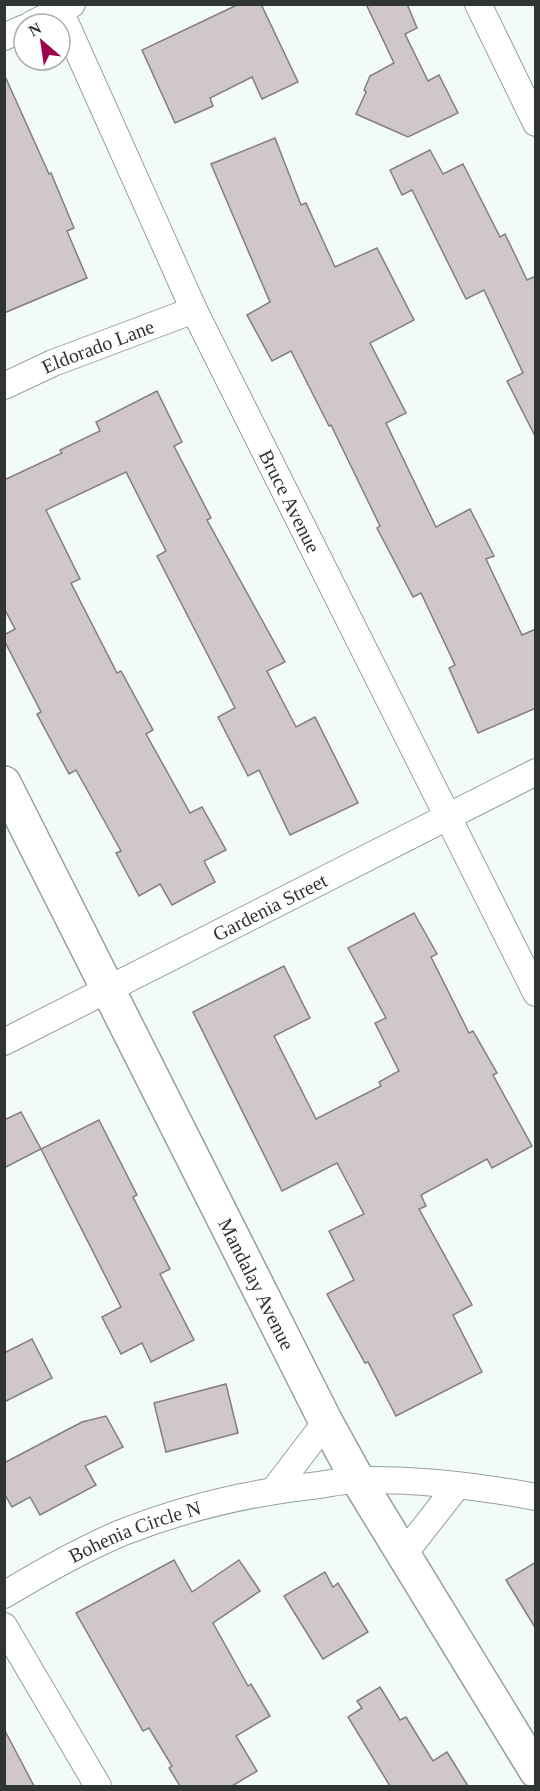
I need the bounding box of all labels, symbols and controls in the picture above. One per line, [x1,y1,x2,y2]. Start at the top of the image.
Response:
north arrow [12,12,72,72]
text: N [26,19,45,40]
street label: Eldorado Lane [38,315,157,378]
street label: Bruce Avenue [255,446,325,556]
street label: Gardenia Street [209,869,331,945]
street label: Mandalay Avenue [214,1214,299,1354]
street label: Bohenia Circle N [65,1496,203,1567]

